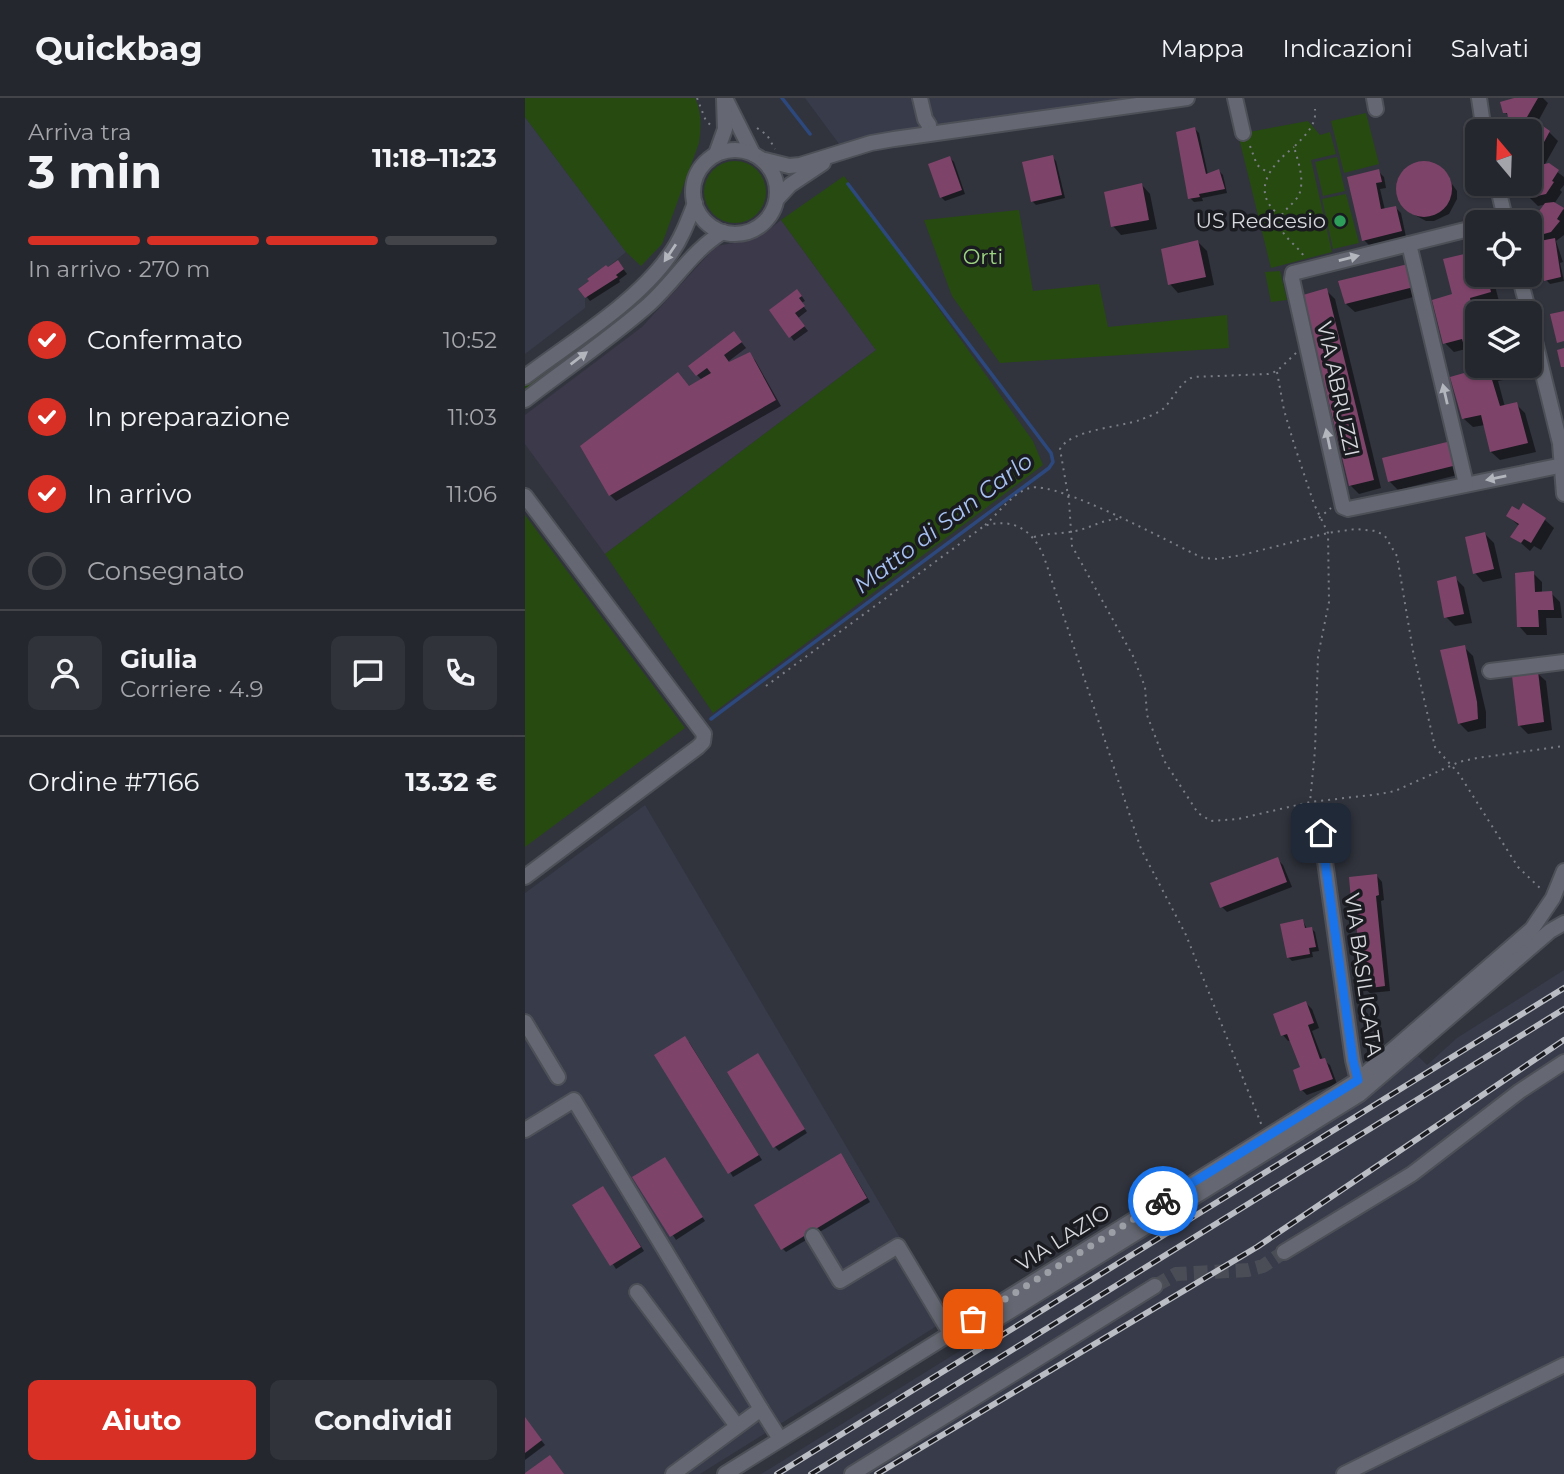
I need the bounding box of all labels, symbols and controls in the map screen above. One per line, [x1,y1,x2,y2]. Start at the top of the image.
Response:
text: Quickbag [35,28,203,68]
text: Mappa [1161,34,1244,63]
text: Indicazioni [1282,34,1413,63]
text: Salvati [1451,34,1529,63]
text: Arriva tra [28,118,132,146]
north arrow [1465,119,1542,196]
map controls [1465,119,1542,378]
text: 11:18–11:23 [372,142,497,174]
text: 3 min [28,143,162,200]
place label: US Redcesio [1195,208,1326,233]
button: locate [1465,210,1542,287]
marker: US Redcesio [1332,213,1348,229]
one-way arrow [663,244,677,262]
park label: Orti [963,244,1003,269]
one-way arrow [1338,252,1360,263]
text: In arrivo · 270 m [28,255,211,283]
button: layers [1465,301,1542,378]
street label: VIA ABRUZZI [1312,319,1365,459]
icon: check [28,321,66,359]
text: Confermato [87,324,243,356]
text: 10:52 [443,326,497,354]
one-way arrow [570,351,588,366]
one-way arrow [1439,383,1450,405]
icon: check [28,398,66,436]
text: In preparazione [87,401,290,433]
text: 11:03 [448,403,497,431]
one-way arrow [1322,428,1333,450]
water label: Matto di San Carlo [848,447,1038,599]
one-way arrow [1485,473,1507,484]
icon: check [28,475,66,513]
text: In arrivo [87,478,192,510]
text: 11:06 [446,480,497,508]
text: Consegnato [87,555,244,587]
button: person [28,636,102,710]
button: chat [331,636,405,710]
button: phone [423,636,497,710]
text: Giulia [120,643,197,675]
text: Corriere · 4.9 [120,675,264,703]
text: Ordine #7166 [28,766,199,798]
text: 13.32 € [405,766,497,798]
pin [1291,803,1351,863]
icon: home [1302,814,1340,852]
street label: VIA BASILICATA [1340,891,1388,1059]
courier [1128,1166,1198,1236]
icon: bike [1144,1182,1182,1220]
street label: VIA LAZIO [1011,1199,1114,1276]
pin [943,1289,1003,1349]
icon: bag [954,1300,992,1338]
button: Aiuto [28,1380,256,1460]
button: Condividi [270,1380,497,1460]

